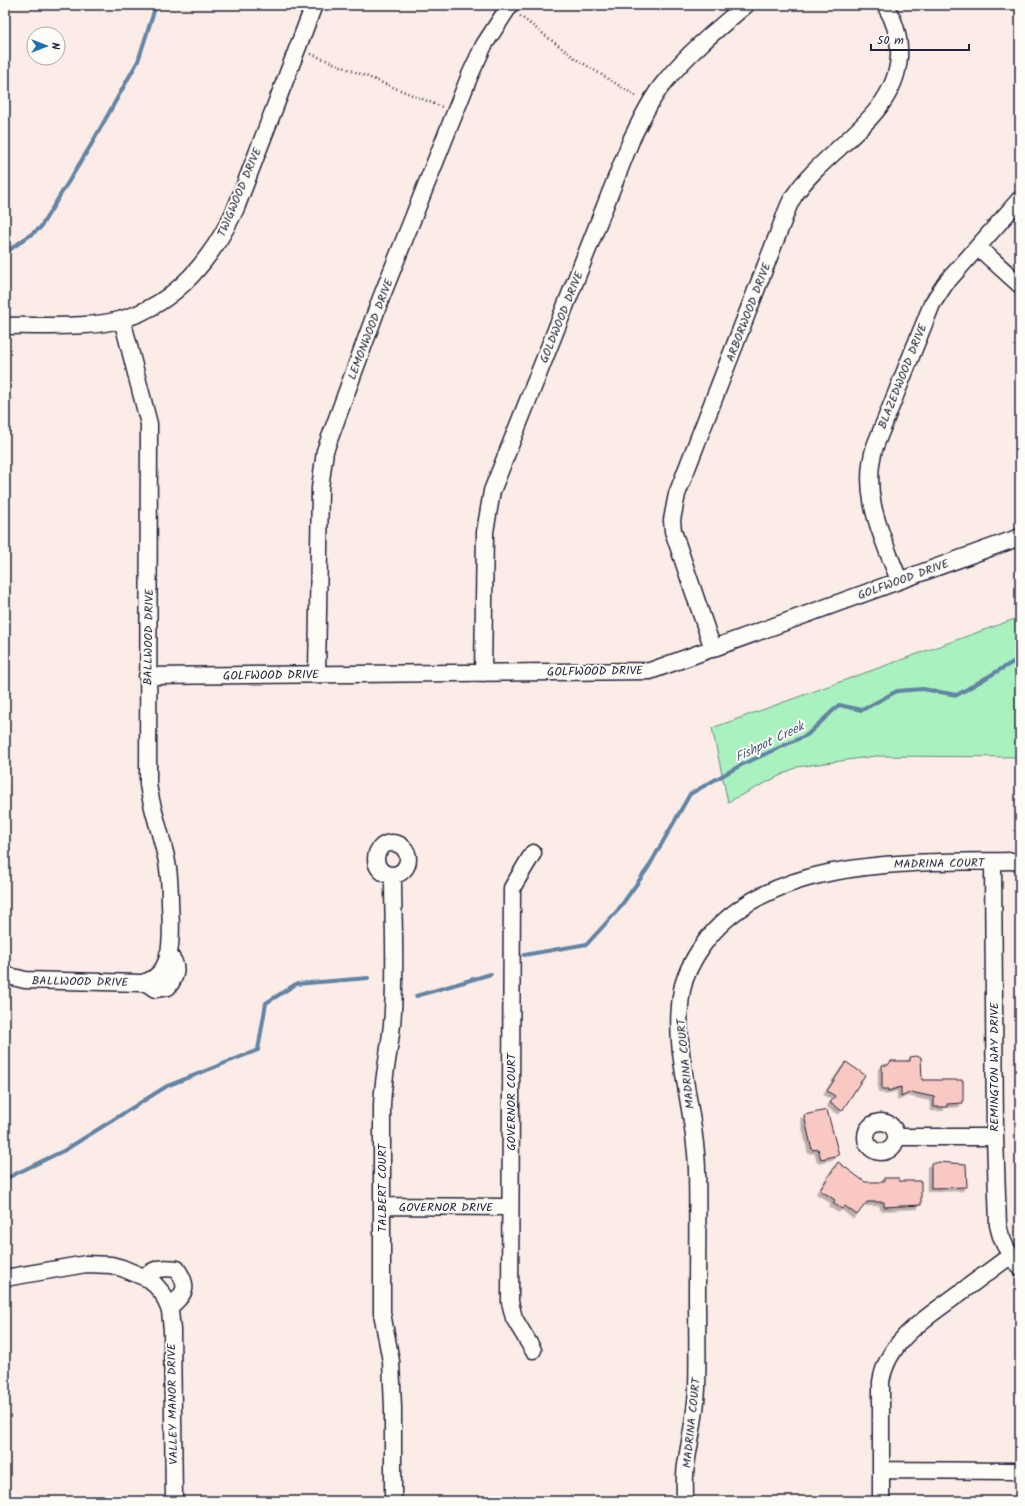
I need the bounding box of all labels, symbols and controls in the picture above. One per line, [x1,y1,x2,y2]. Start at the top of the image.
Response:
north arrow [26,26,66,66]
scale bar [871,26,969,52]
text: 50 m [877,31,904,50]
text: N [46,43,64,50]
street label: TWIGWOOD DRIVE [212,144,267,240]
street label: ARBORWOOD DRIVE [721,259,776,365]
street label: GOLDWOOD DRIVE [534,268,589,366]
street label: LEMONWOOD DRIVE [342,275,399,383]
street label: BLAZEDWOOD DRIVE [873,320,933,432]
street label: GOLFWOOD DRIVE [855,554,952,605]
street label: BALLWOOD DRIVE [138,588,159,685]
street label: GOLFWOOD DRIVE [547,661,644,682]
street label: GOLFWOOD DRIVE [223,665,320,686]
water label: Fishpot Creek [732,716,810,768]
street label: MADRINA COURT [894,853,986,874]
street label: BALLWOOD DRIVE [32,971,129,992]
street label: REMINGTON WAY DRIVE [985,1001,1004,1132]
street label: MADRINA COURT [671,1016,700,1110]
street label: GOVERNOR COURT [502,1052,521,1151]
street label: TALBERT COURT [373,1142,392,1232]
street label: GOVERNOR DRIVE [399,1198,494,1217]
street label: VALLEY MANOR DRIVE [162,1342,183,1465]
street label: MADRINA COURT [677,1375,706,1469]

